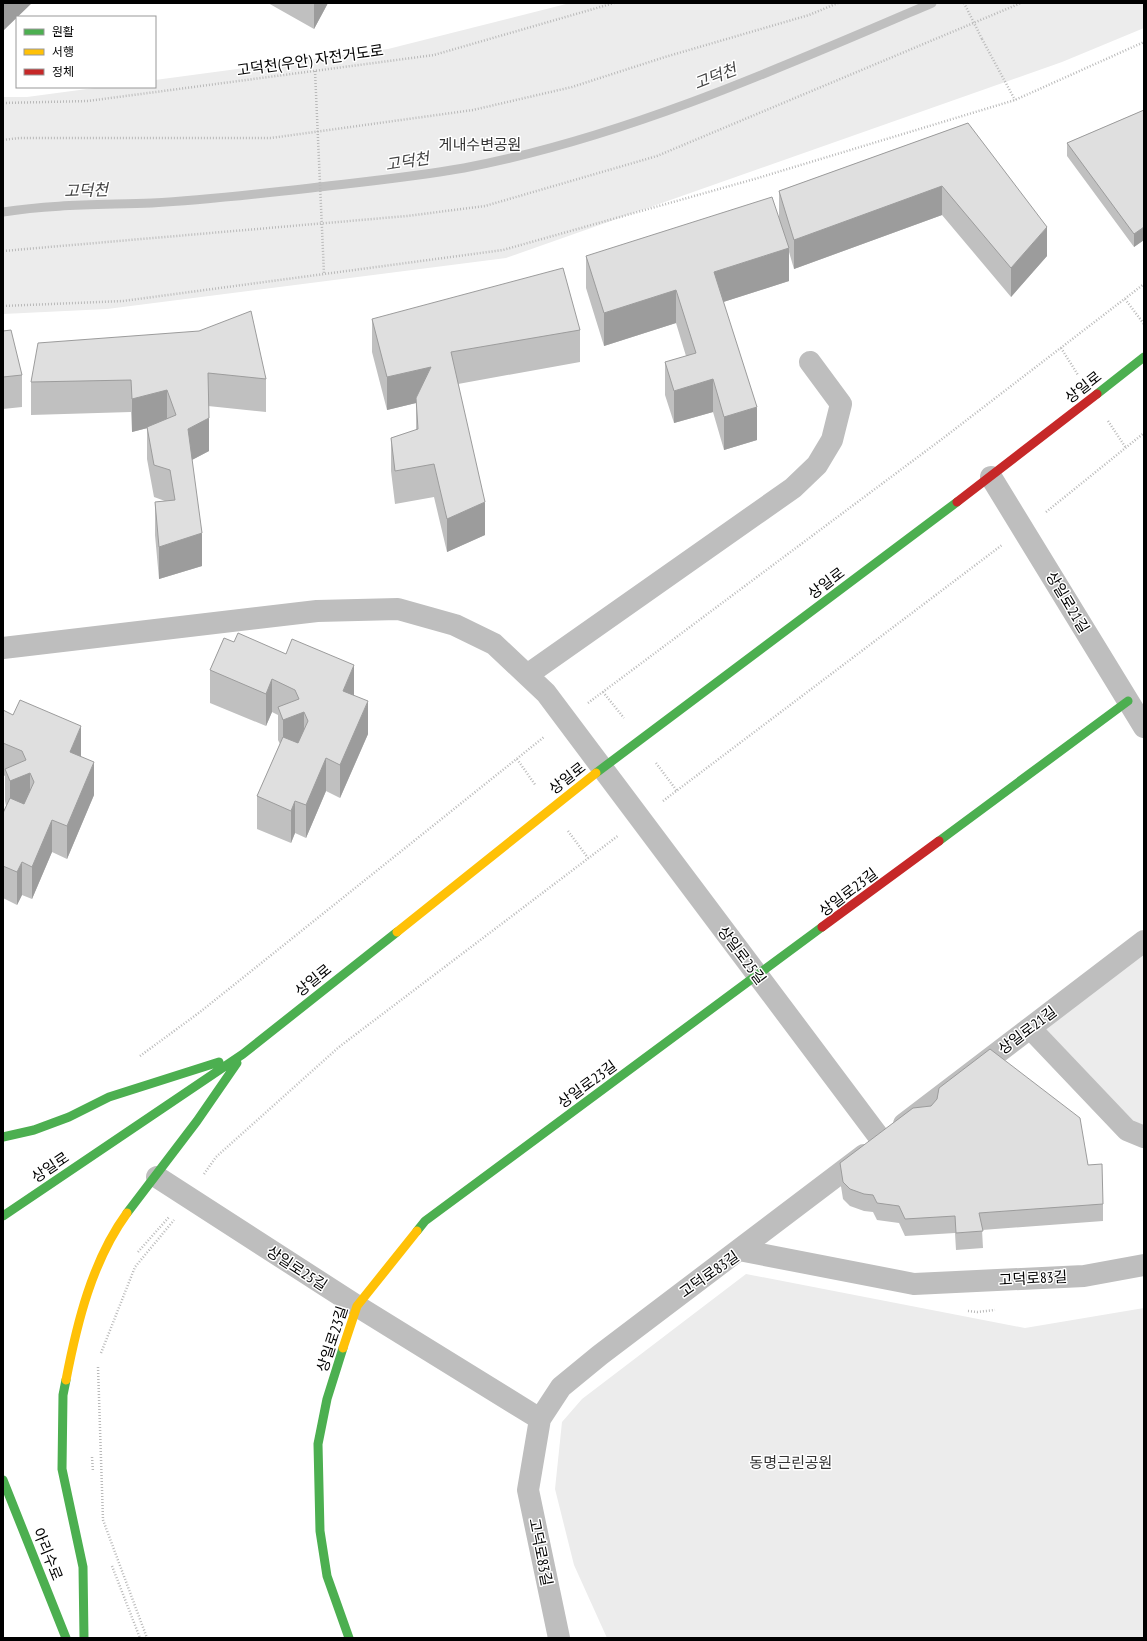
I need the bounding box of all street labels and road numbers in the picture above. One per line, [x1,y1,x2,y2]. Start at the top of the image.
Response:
street label: 고덕천(우안) 자전거도로 [235,40,385,80]
street label: 상일로 [1061,367,1105,407]
street label: 상일로 [804,563,848,603]
street label: 상일로21길 [1042,568,1094,636]
street label: 상일로 [545,758,589,798]
street label: 상일로23길 [815,864,881,920]
street label: 상일로25길 [714,922,770,988]
street label: 상일로 [291,960,335,1000]
street label: 상일로21길 [994,1002,1060,1058]
street label: 상일로23길 [554,1056,620,1112]
street label: 상일로 [28,1148,72,1186]
street label: 상일로25길 [263,1241,331,1295]
street label: 고덕로83길 [675,1247,743,1301]
street label: 고덕로83길 [998,1267,1068,1289]
street label: 상일로23길 [312,1303,352,1375]
street label: 고덕로83길 [525,1516,557,1588]
street label: 아리수로 [29,1525,67,1583]

